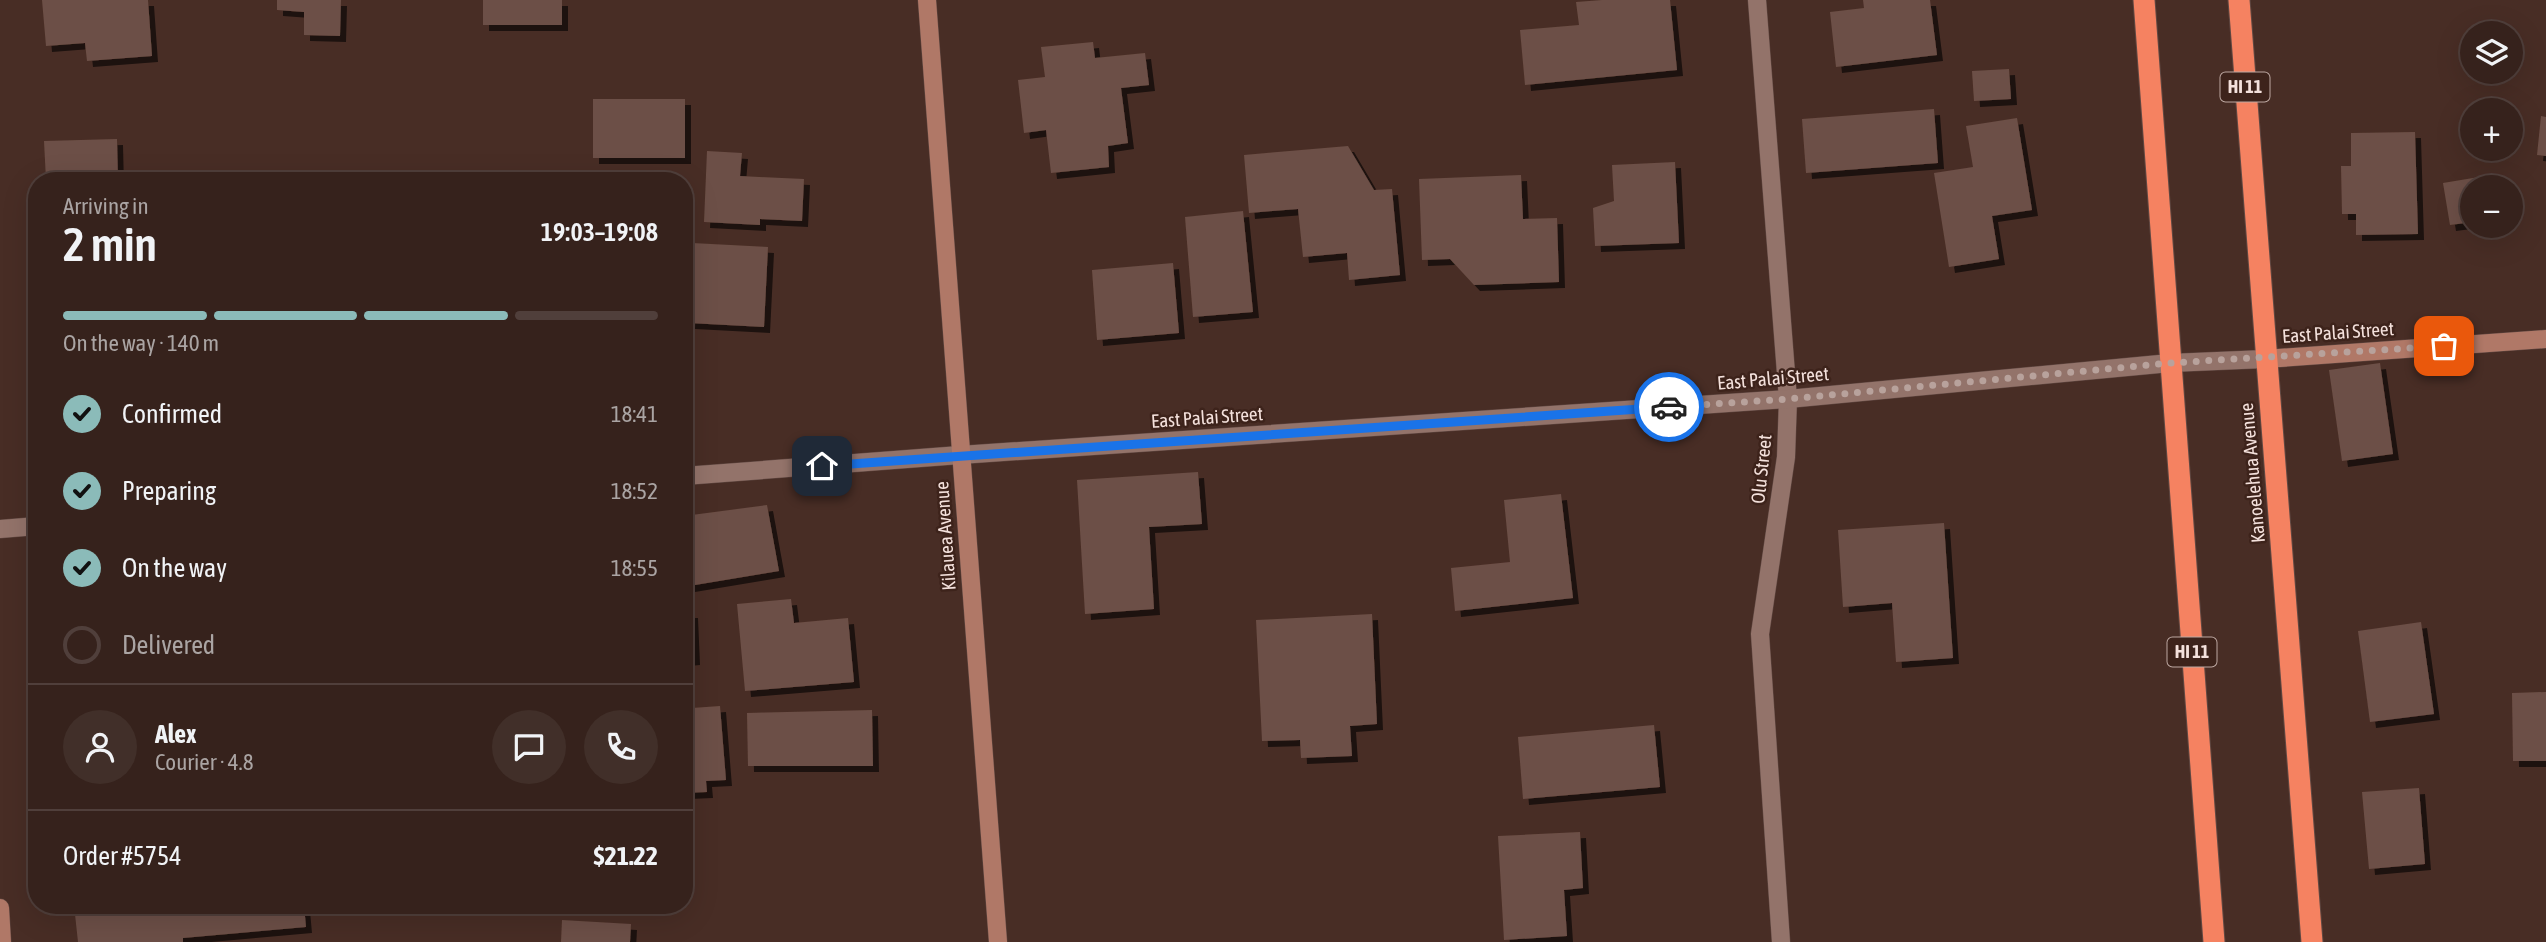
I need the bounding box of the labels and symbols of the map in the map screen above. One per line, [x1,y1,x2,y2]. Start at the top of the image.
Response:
road number: HI 11 [2220,72,2270,102]
pin [2414,316,2474,376]
street label: East Palai Street [2281,317,2395,347]
street label: East Palai Street [1716,362,1830,394]
courier [1634,372,1704,442]
street label: East Palai Street [1150,402,1264,432]
street label: Kanoelehua Avenue [2235,402,2269,544]
street label: Olu Street [1746,433,1776,505]
pin [792,436,852,496]
street label: Kilauea Avenue [930,481,960,591]
road number: HI 11 [2168,638,2216,666]

